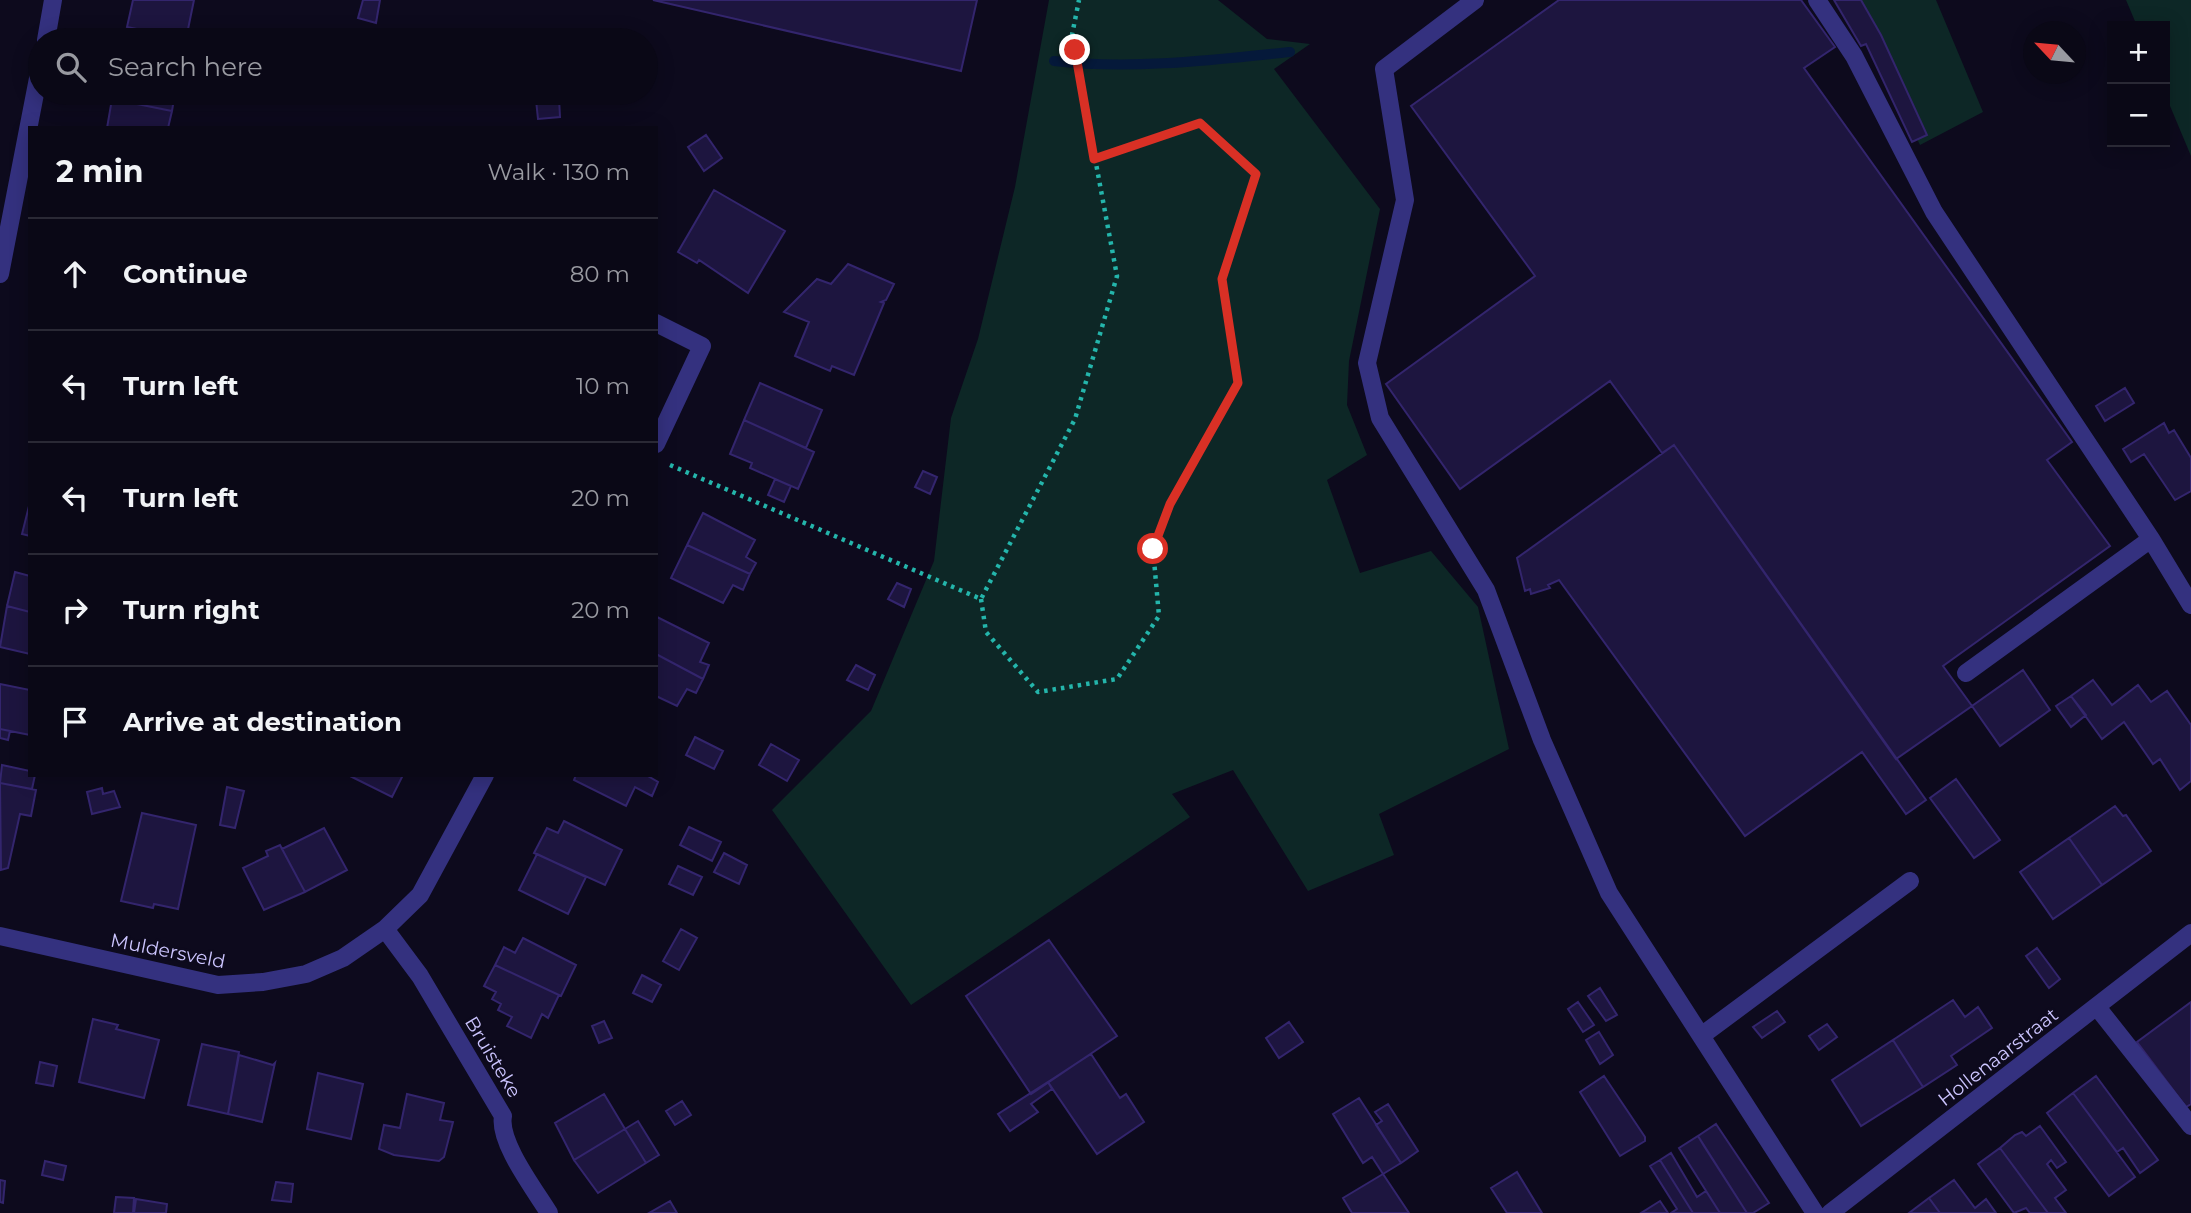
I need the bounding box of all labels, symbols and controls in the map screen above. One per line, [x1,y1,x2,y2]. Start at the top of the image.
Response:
north arrow [2023,21,2086,84]
map controls [2107,21,2170,147]
button: + [2107,21,2170,84]
search box [28,28,658,105]
route end [1059,34,1090,65]
icon: search [52,48,90,86]
text: Search here [108,51,263,83]
button: − [2107,84,2170,147]
text: 2 min [56,153,143,190]
text: Walk · 130 m [487,158,630,186]
icon: ahead [56,255,94,293]
text: Continue [123,258,248,290]
text: 80 m [570,260,630,288]
icon: left [56,367,94,405]
text: Turn left [123,370,239,402]
text: 10 m [576,372,630,400]
icon: left [56,479,94,517]
text: Turn left [123,482,239,514]
text: 20 m [571,484,630,512]
route start [1137,533,1168,564]
icon: right [56,591,94,629]
text: Turn right [123,594,259,626]
text: 20 m [571,596,630,624]
icon: arrive [56,703,94,741]
text: Arrive at destination [123,706,402,738]
street label: Muldersveld [109,929,227,973]
street label: Hollenaarstraat [1933,1003,2063,1111]
street label: Bruisteke [460,1012,526,1102]

